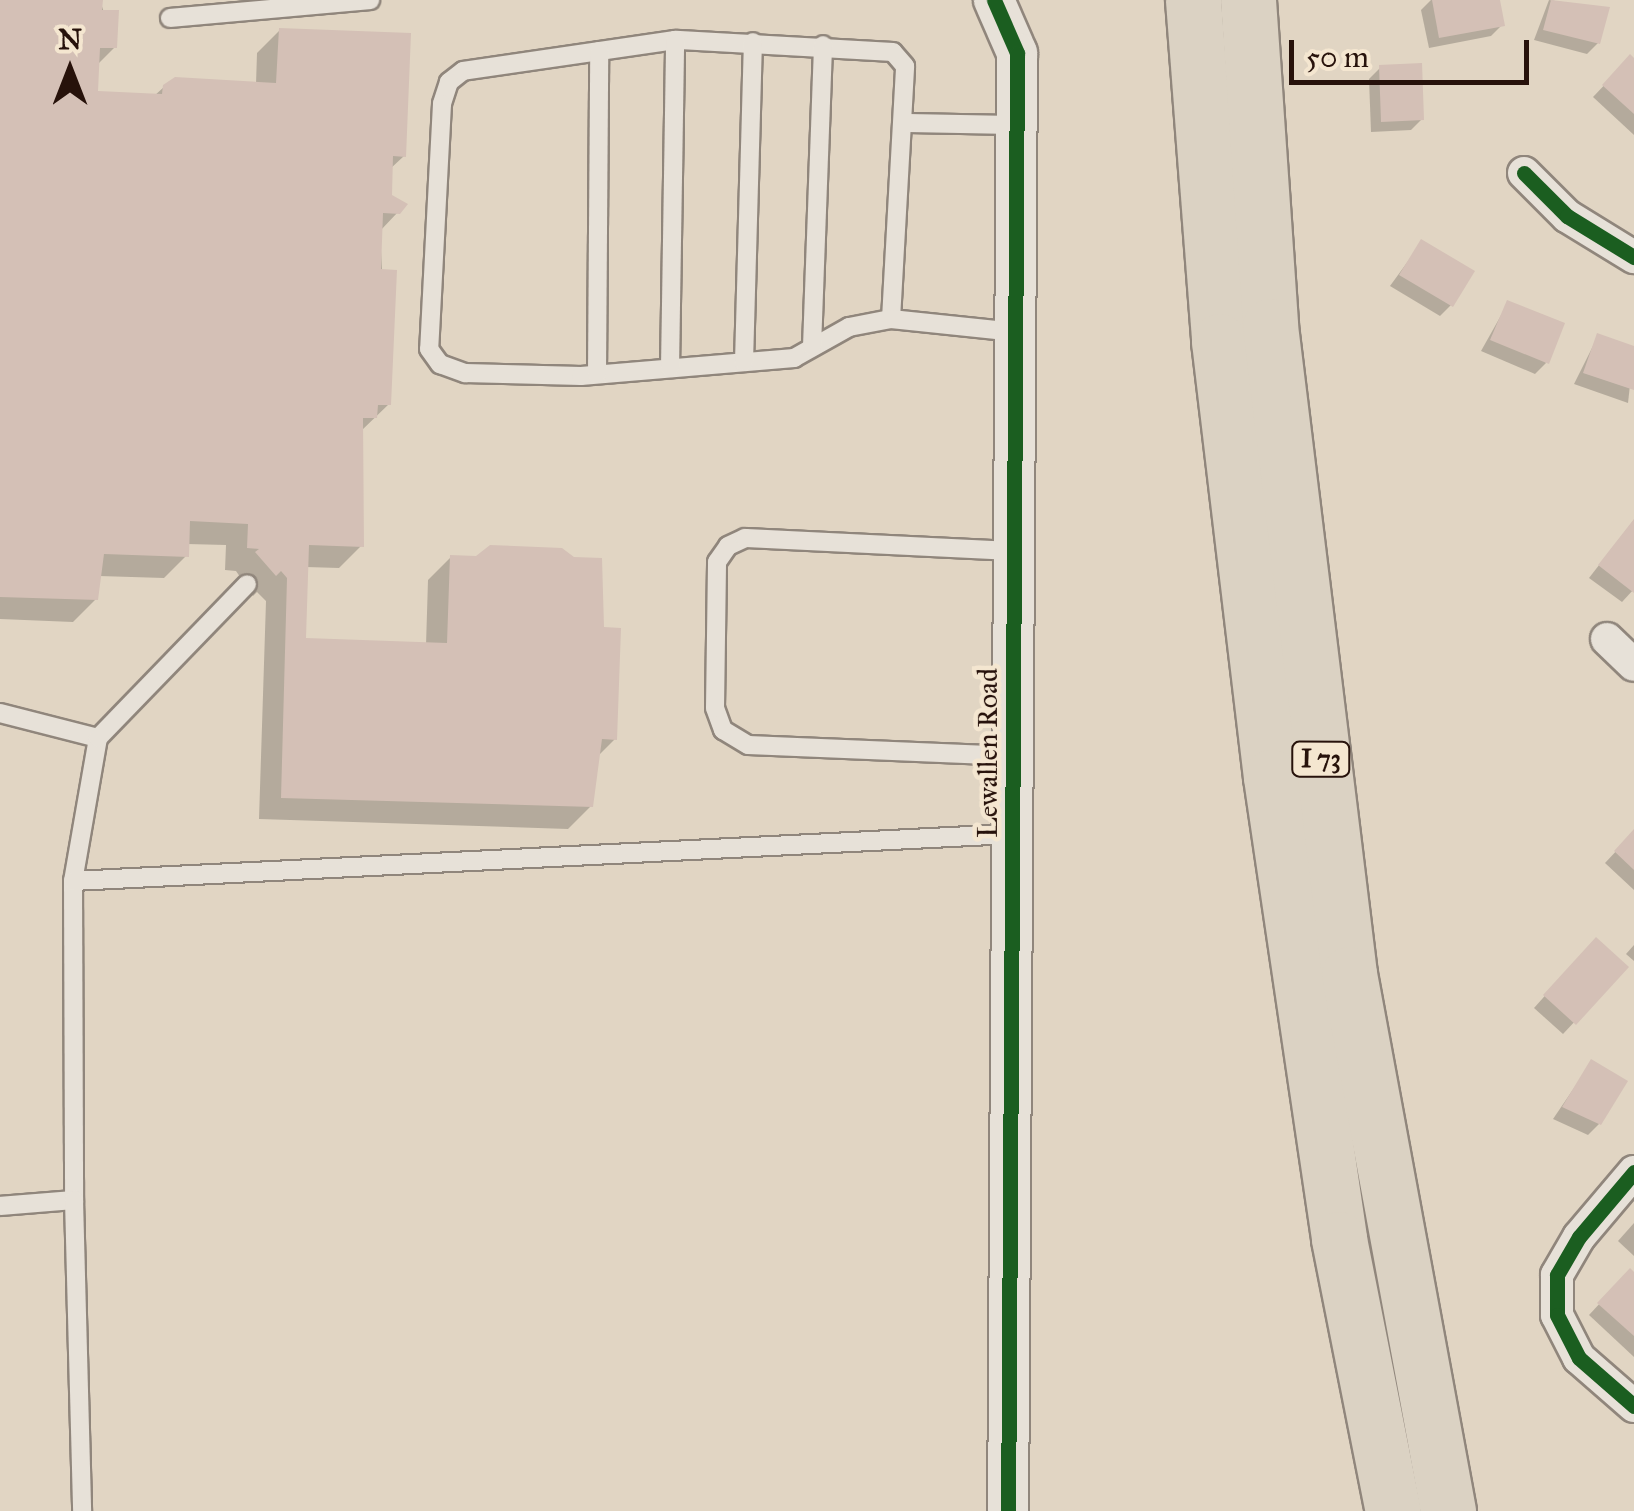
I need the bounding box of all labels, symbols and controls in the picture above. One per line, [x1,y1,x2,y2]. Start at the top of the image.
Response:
north arrow [20,20,120,120]
scale bar [1294,20,1534,82]
text: N [58,22,82,57]
text: 50 m [1306,39,1369,75]
street label: Lewallen Road [971,668,1005,838]
road number: I 73 [1291,739,1351,779]

